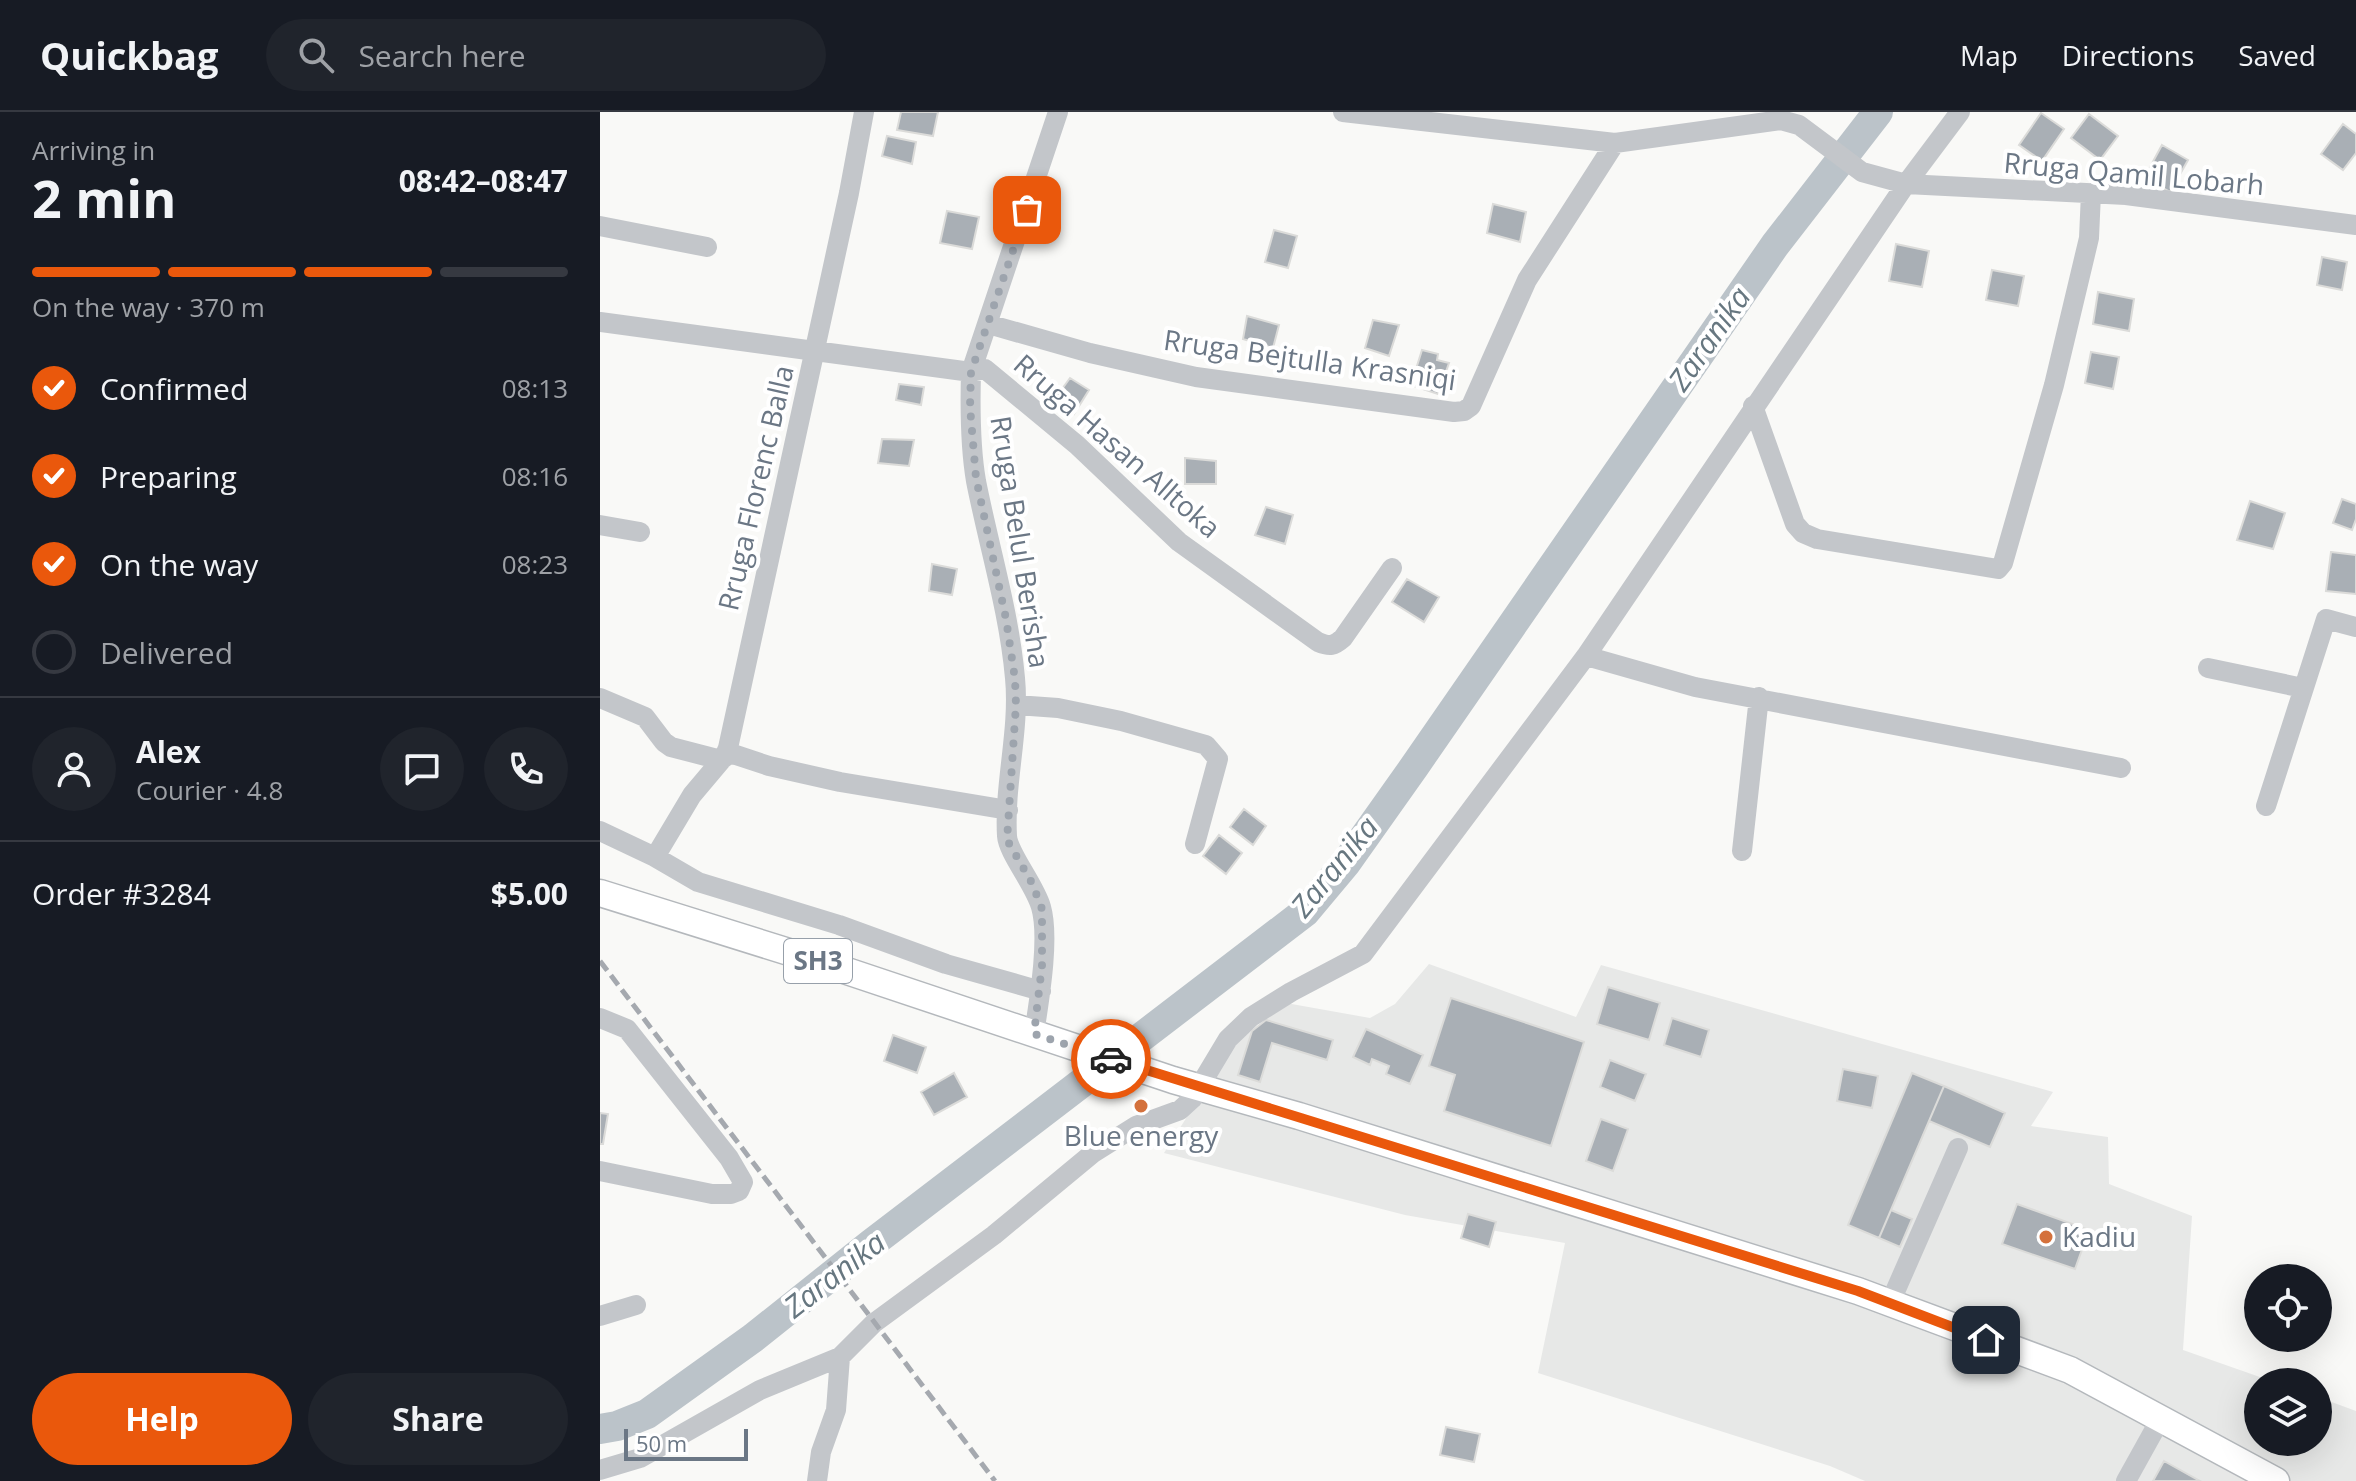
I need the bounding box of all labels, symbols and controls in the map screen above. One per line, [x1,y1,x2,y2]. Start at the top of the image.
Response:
search box [266,19,826,91]
text: Quickbag [40,29,218,81]
icon: search [294,33,338,77]
text: Search here [358,35,526,76]
text: Map [1960,36,2018,74]
text: Directions [2062,36,2194,74]
text: Saved [2238,36,2316,74]
text: Arriving in [32,132,155,168]
street label: Rruga Qamil Lobarh [2002,143,2266,203]
text: 08:42–08:47 [399,160,568,201]
text: 2 min [32,162,176,233]
pin [993,176,1061,244]
icon: bag [1005,188,1049,232]
water label: Zaranika [1658,278,1759,399]
text: On the way · 370 m [32,289,265,325]
street label: Rruga Bejtulla Krasniqi [1161,320,1459,398]
street label: Rruga Hasan Alltoka [1006,345,1229,546]
street label: Rruga Florenc Balla [708,361,802,614]
icon: check [32,366,76,410]
text: Confirmed [100,368,248,409]
text: 08:13 [502,370,568,406]
street label: Rruga Belul Berisha [982,413,1060,671]
icon: check [32,454,76,498]
text: Preparing [100,456,237,497]
text: 08:16 [502,458,568,494]
icon: check [32,542,76,586]
text: On the way [100,544,258,585]
text: 08:23 [502,546,568,582]
text: Delivered [100,632,233,673]
button: person [32,727,116,811]
button: chat [380,727,464,811]
button: phone [484,727,568,811]
text: Alex [136,731,201,772]
text: Courier · 4.8 [136,772,283,808]
water label: Zaranika [1280,807,1387,926]
text: Order #3284 [32,873,211,914]
text: $5.00 [491,873,568,914]
road number: SH3 [784,939,852,983]
courier [1071,1019,1151,1099]
icon: car [1089,1037,1133,1081]
marker: Blue energy [1132,1097,1150,1115]
place label: Blue energy [1064,1116,1219,1154]
place label: Kadiu [2062,1217,2136,1255]
water label: Zaranika [774,1221,893,1327]
marker: Kadiu [2037,1228,2055,1246]
map controls [2244,1264,2332,1456]
button: locate [2244,1264,2332,1352]
pin [1952,1306,2020,1374]
icon: home [1964,1318,2008,1362]
button: layers [2244,1368,2332,1456]
button: Help [32,1373,292,1465]
button: Share [308,1373,568,1465]
scale bar [624,1425,748,1461]
text: 50 m [636,1428,687,1458]

